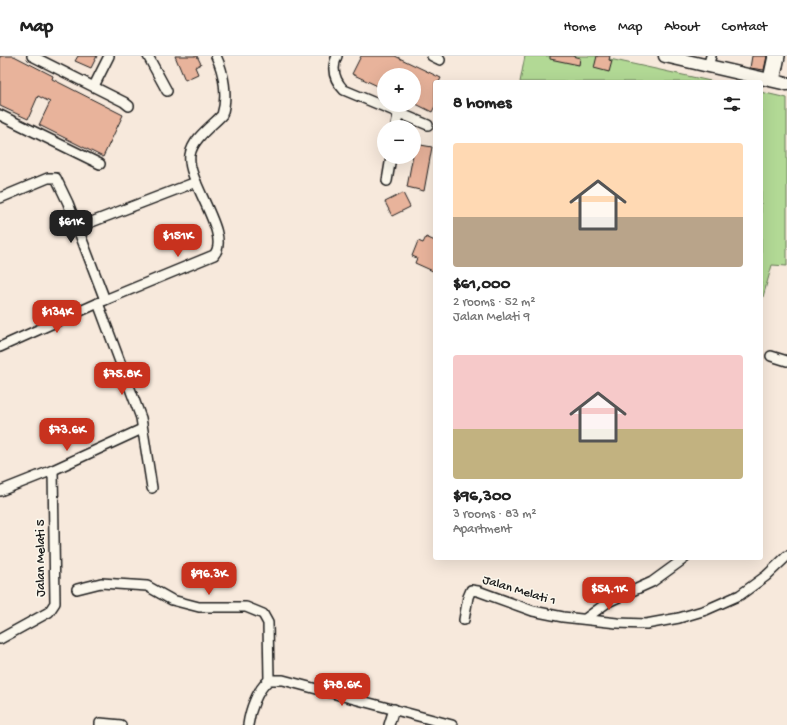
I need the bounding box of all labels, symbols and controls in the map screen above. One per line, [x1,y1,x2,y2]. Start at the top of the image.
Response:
text: Map [20,16,53,39]
text: Home [564,19,596,36]
text: Map [618,19,642,36]
text: About [664,19,700,36]
text: Contact [722,19,767,36]
map controls [377,68,421,164]
button: + [377,68,421,112]
icon: filters [721,93,743,115]
text: 8 homes [453,94,511,114]
button: − [377,120,421,164]
icon: home [562,169,634,241]
pin: $61K [47,210,95,244]
text: $61K [59,215,83,230]
pin: $151K [150,224,206,258]
text: $151K [163,229,193,244]
text: $61,000 [453,275,510,295]
text: 2 rooms · 52 m² [453,295,535,310]
pin: $134K [29,300,85,334]
text: $134K [41,305,73,320]
text: Jalan Melati 9 [453,310,530,325]
pin: $75.8K [89,362,155,396]
text: $75.8K [103,367,141,382]
icon: home [562,381,634,453]
pin: $73.6K [34,418,100,452]
text: $73.6K [48,423,86,438]
text: $96,300 [453,487,511,507]
text: 3 rooms · 83 m² [453,507,537,522]
street label: Jalan Melati 5 [34,519,49,597]
text: Apartment [453,522,512,537]
pin: $96.3K [176,562,242,596]
text: $96.3K [191,567,227,582]
street label: Jalan Melati 1 [481,573,557,609]
pin: $54.1K [576,577,642,611]
text: $54.1K [591,582,627,597]
pin: $78.6K [309,673,375,707]
text: $78.6K [323,678,361,693]

